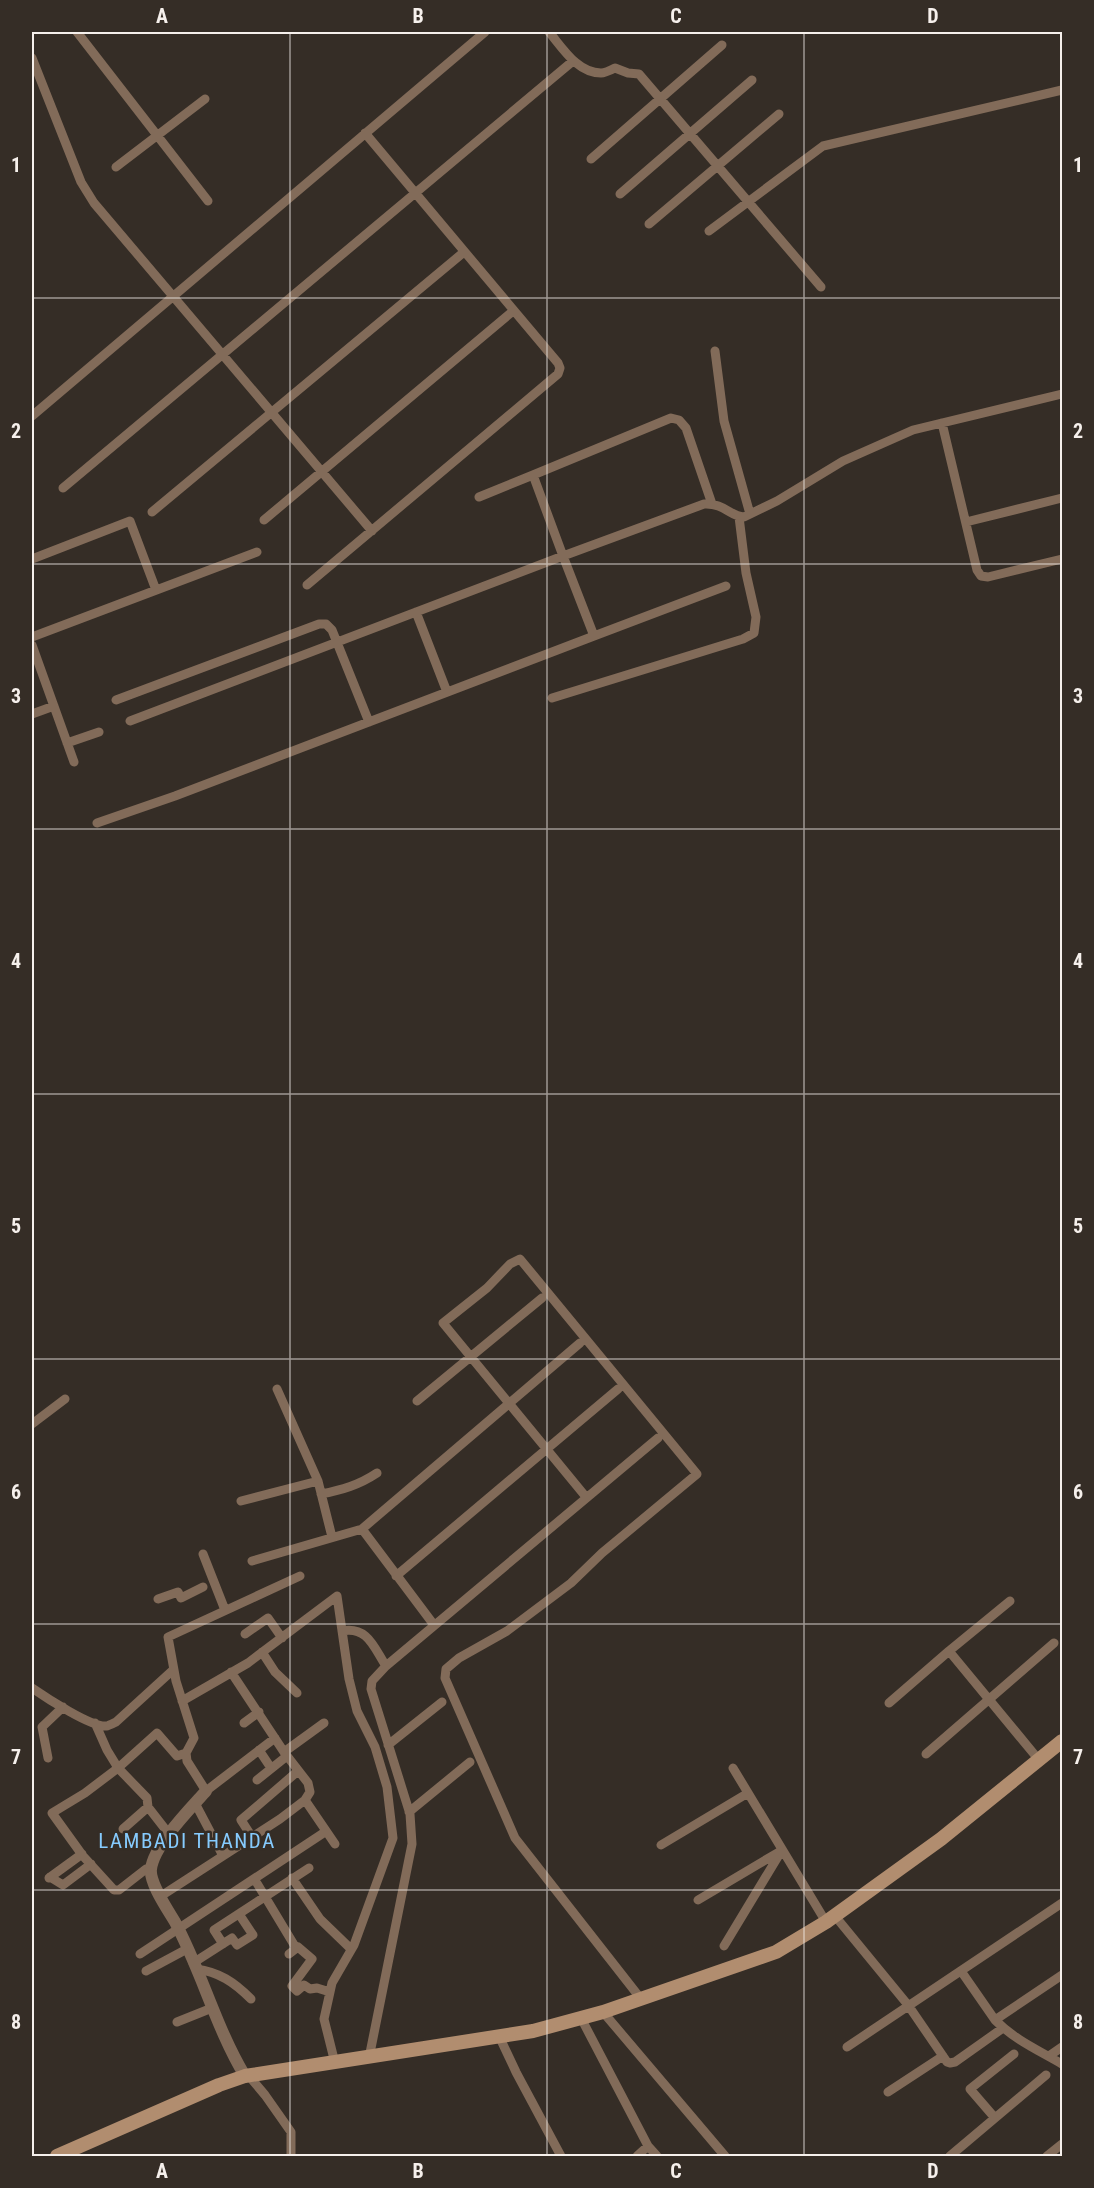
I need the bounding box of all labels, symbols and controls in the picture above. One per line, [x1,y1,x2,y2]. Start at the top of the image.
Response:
text: A [156,4,168,28]
text: B [412,4,424,28]
text: C [670,4,682,28]
text: D [927,4,939,28]
text: 1 [11,153,21,177]
text: 1 [1073,153,1083,177]
text: 2 [11,419,21,443]
text: 2 [1073,419,1083,443]
text: 3 [11,684,21,708]
text: 3 [1073,684,1083,708]
text: 4 [11,949,21,973]
text: 4 [1073,949,1083,973]
text: 5 [11,1214,21,1238]
text: 5 [1073,1214,1083,1238]
text: 6 [11,1480,21,1504]
text: 6 [1073,1480,1083,1504]
text: 7 [11,1745,21,1769]
text: 7 [1073,1745,1083,1769]
district label: LAMBADI THANDA [98,1829,276,1853]
text: 8 [11,2010,21,2034]
text: 8 [1073,2010,1083,2034]
text: A [156,2159,168,2183]
text: B [412,2159,424,2183]
text: C [670,2159,682,2183]
text: D [927,2159,939,2183]

